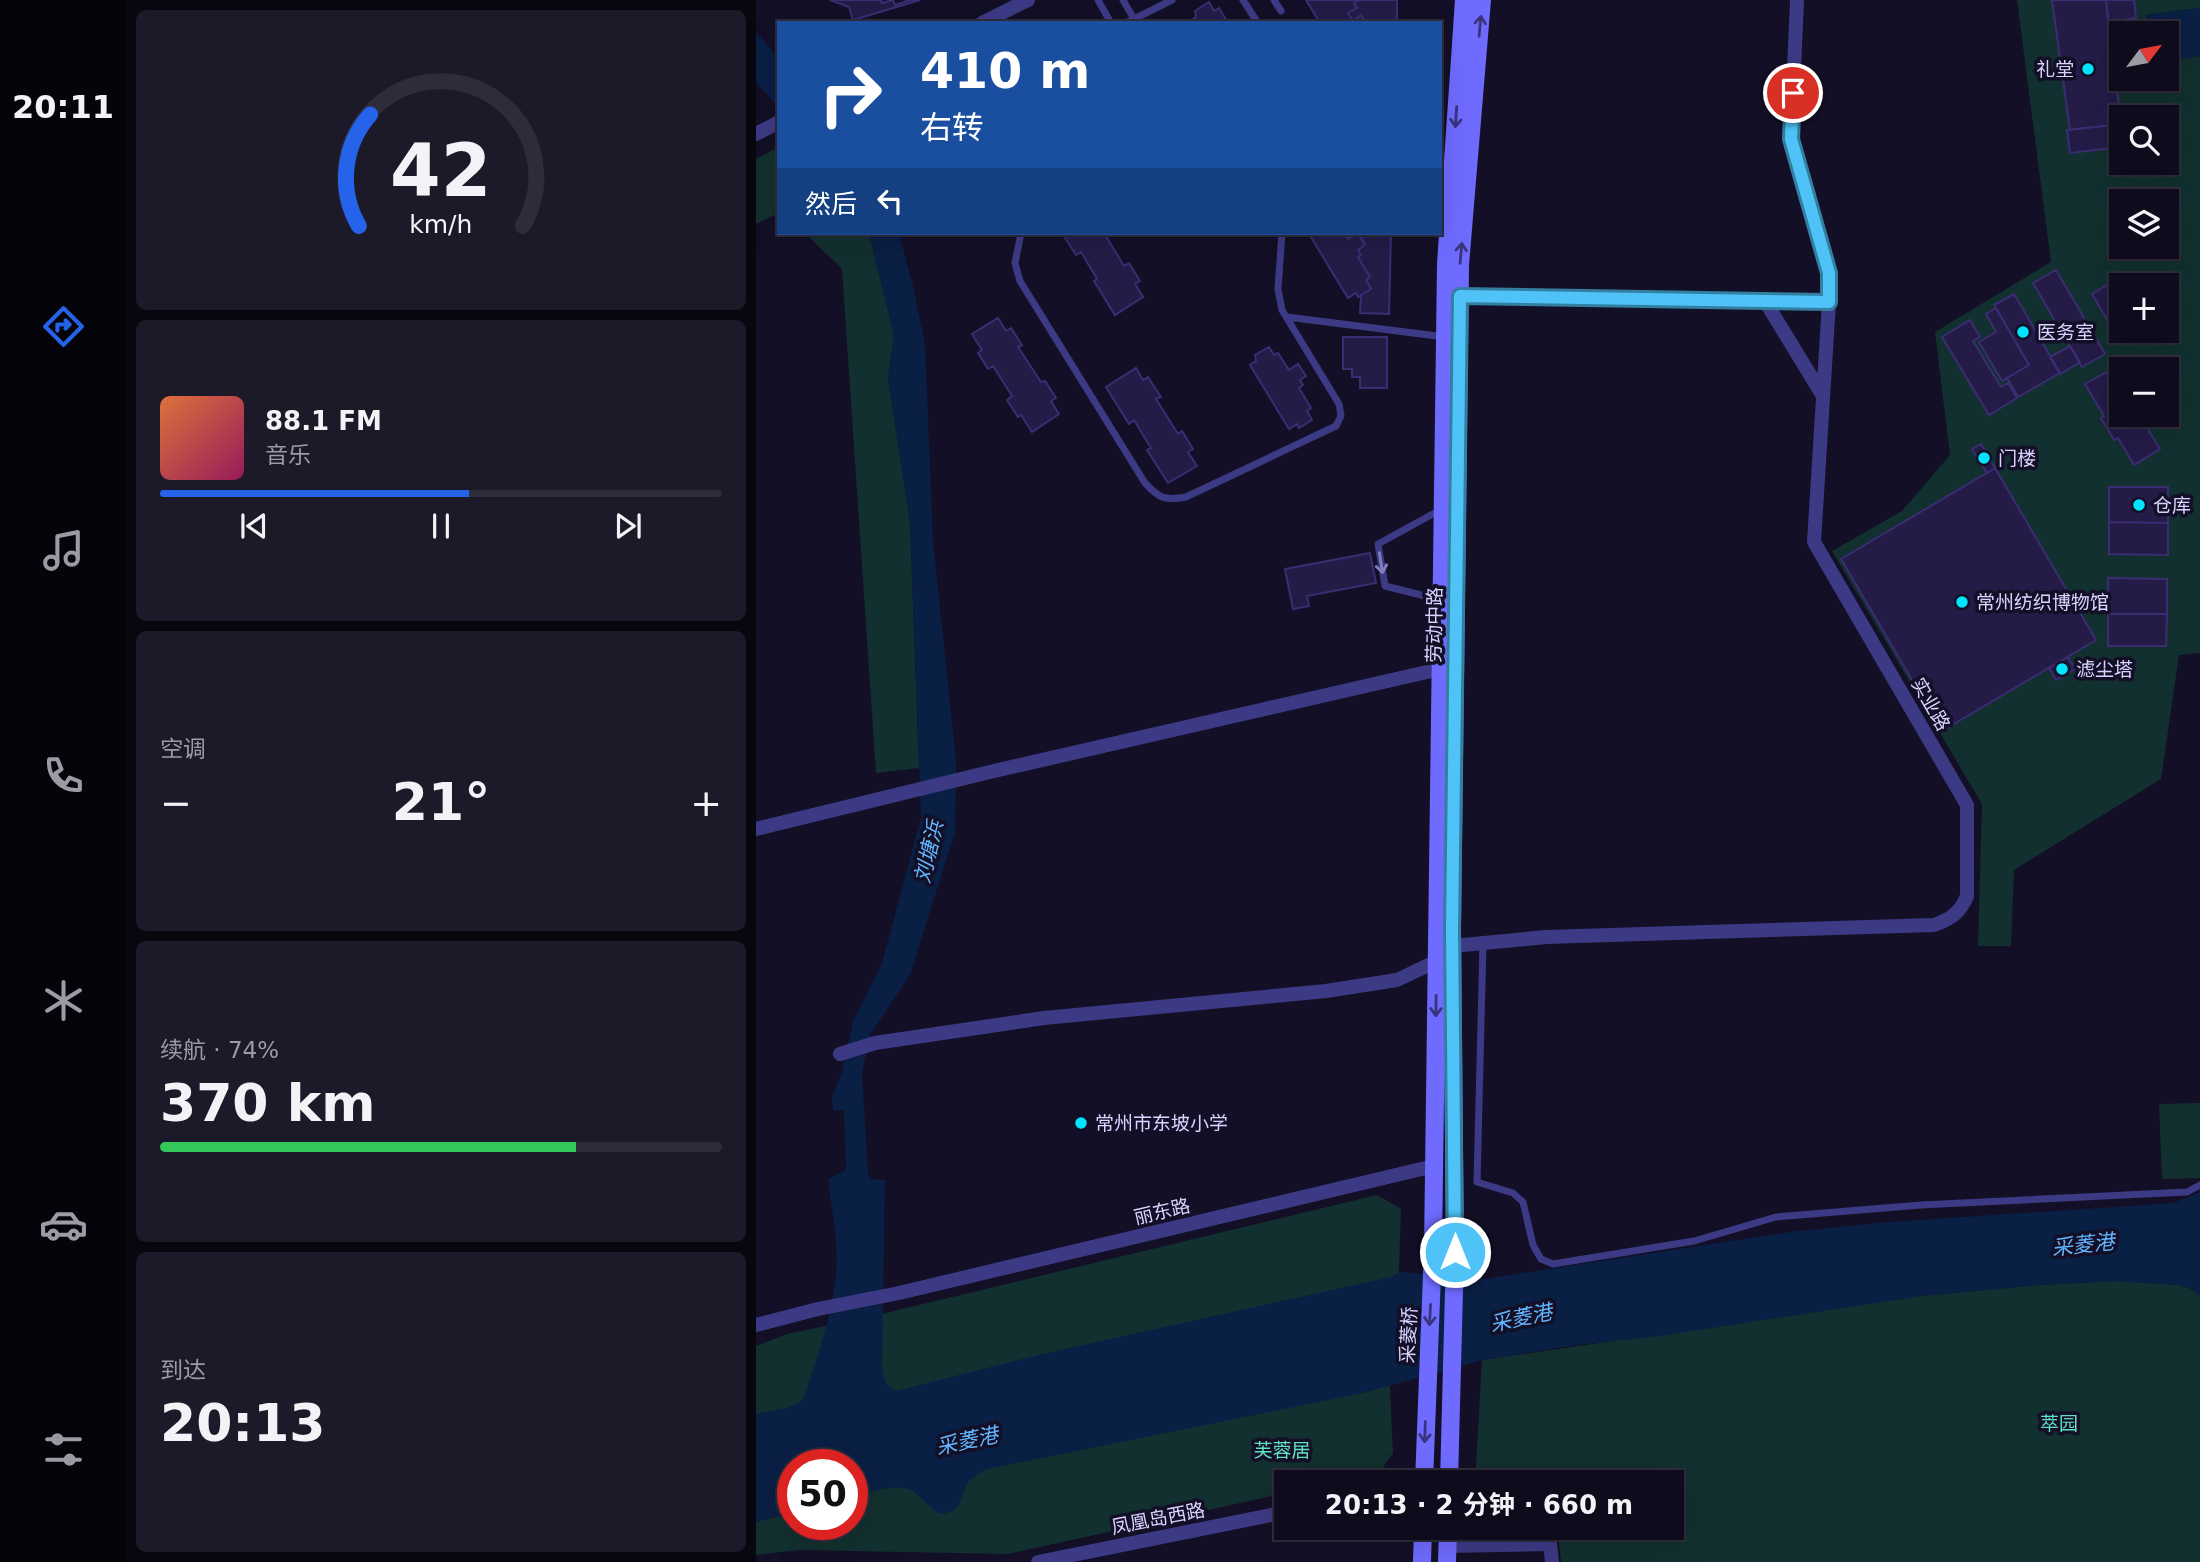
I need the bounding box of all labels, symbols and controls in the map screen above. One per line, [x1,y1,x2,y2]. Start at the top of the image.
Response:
one-way arrow [1474,16,1487,38]
north arrow [2109,21,2179,91]
map controls [2109,21,2179,427]
text: 410 m [920,43,1090,100]
icon: right [805,49,896,140]
place label: 礼堂 [2036,58,2074,80]
marker: 礼堂 [2080,61,2096,77]
pin [1763,63,1823,123]
icon: arrive [1774,74,1812,112]
text: 20:11 [12,88,114,126]
one-way arrow [1449,105,1462,128]
button: search [2109,105,2179,175]
text: 右转 [920,109,984,147]
text: 42 [390,129,492,214]
icon: left [871,182,909,220]
text: 然后 [805,189,857,219]
button: layers [2109,189,2179,259]
text: km/h [409,210,473,239]
one-way arrow [1455,242,1468,265]
button: + [2109,273,2179,343]
icon: directions [39,302,88,351]
place label: 医务室 [2037,321,2094,343]
marker: 医务室 [2015,324,2031,340]
button: − [2109,357,2179,427]
text: 88.1 FM [265,406,382,436]
text: 音乐 [265,442,311,468]
place label: 门楼 [1998,447,2036,469]
marker: 门楼 [1976,450,1992,466]
place label: 仓库 [2153,494,2191,516]
marker: 仓库 [2131,497,2147,513]
icon: previous [235,507,273,545]
icon: pause [422,507,460,545]
icon: next [609,507,647,545]
icon: music [39,526,88,575]
one-way arrow [1375,551,1388,574]
street label: 劳动中路 [1422,587,1446,663]
place label: 常州纺织博物馆 [1976,591,2109,613]
marker: 常州纺织博物馆 [1954,594,1970,610]
place label: 滤尘塔 [2076,658,2133,680]
marker: 滤尘塔 [2054,661,2070,677]
street label: 实业路 [1907,674,1955,734]
text: 空调 [160,736,206,762]
icon: phone [39,751,88,800]
text: 21° [392,772,490,832]
text: − [160,781,192,825]
text: + [690,781,722,825]
water label: 刘塘浜 [910,817,948,885]
icon: climate [39,976,88,1025]
one-way arrow [1429,994,1443,1017]
text: 续航 · 74% [160,1037,279,1063]
text: 370 km [160,1073,375,1133]
place label: 常州市东坡小学 [1095,1112,1228,1134]
marker: 常州市东坡小学 [1073,1115,1089,1131]
street label: 丽东路 [1132,1194,1192,1228]
icon: car [39,1200,88,1249]
position arrow [1418,1215,1492,1289]
water label: 采菱港 [2050,1229,2119,1260]
water label: 采菱港 [1488,1299,1557,1336]
one-way arrow [1423,1303,1436,1326]
street label: 采菱桥 [1396,1306,1420,1364]
text: 到达 [160,1357,206,1383]
text: 20:13 [160,1393,326,1453]
park label: 萃园 [2040,1412,2078,1434]
one-way arrow [1419,1420,1432,1443]
water label: 采菱港 [934,1422,1003,1459]
icon: filters [39,1425,88,1474]
park label: 芙蓉居 [1253,1439,1311,1461]
speed limit sign: 50 [777,1449,868,1540]
text: 20:13 · 2 分钟 · 660 m [1325,1490,1633,1520]
street label: 凤凰岛西路 [1109,1498,1207,1538]

